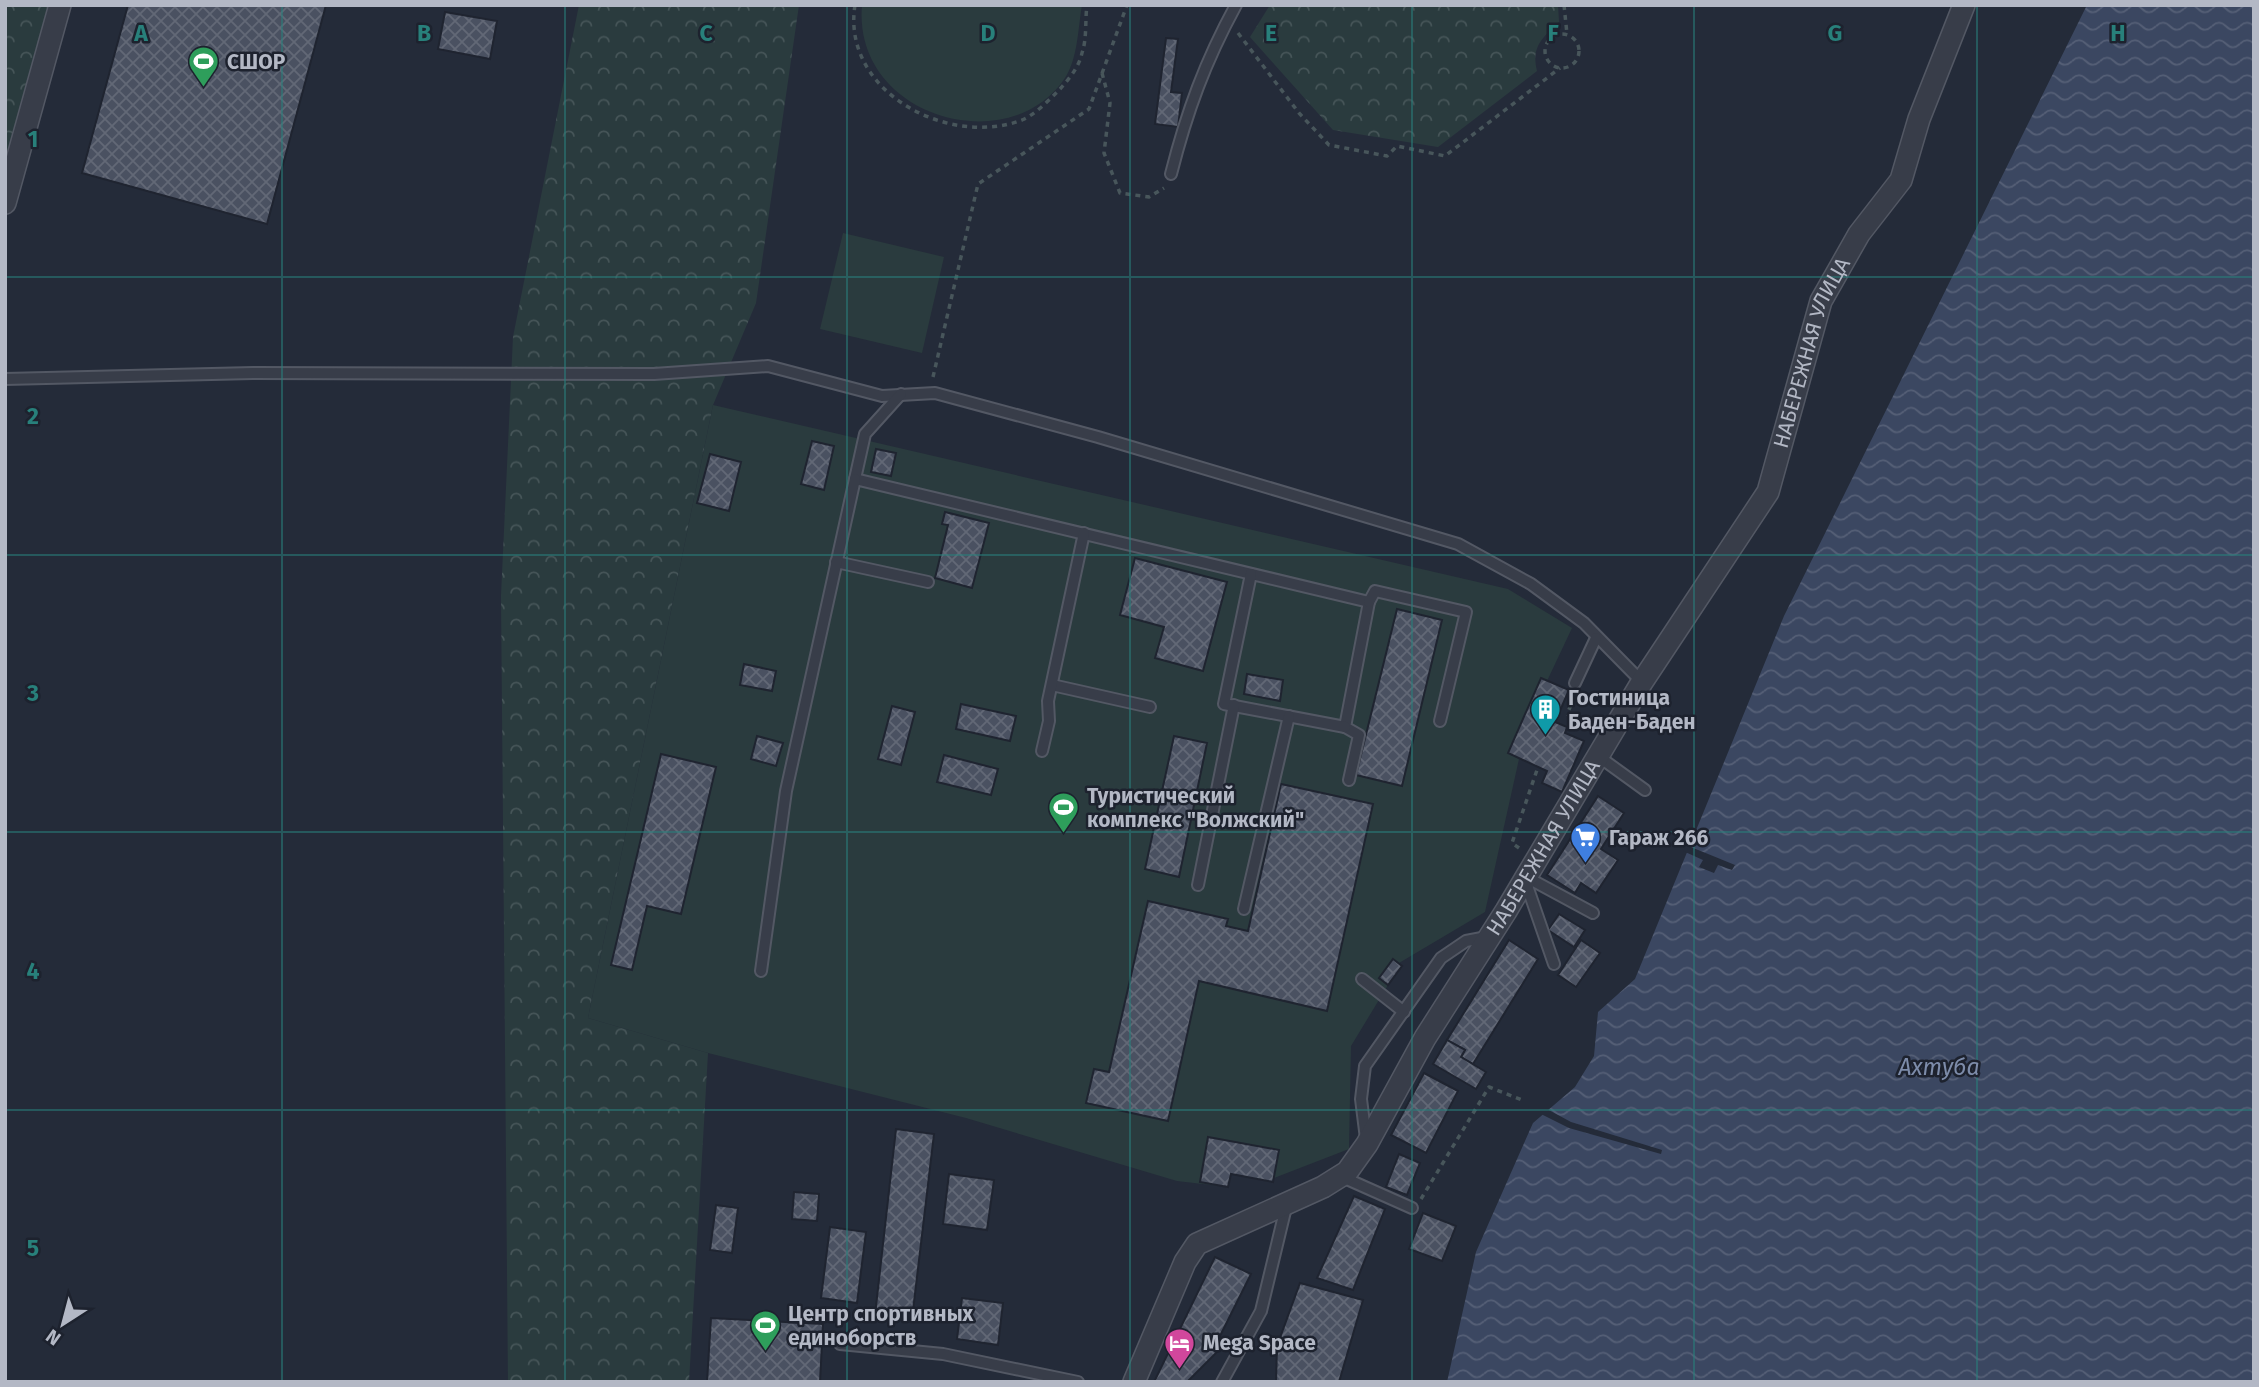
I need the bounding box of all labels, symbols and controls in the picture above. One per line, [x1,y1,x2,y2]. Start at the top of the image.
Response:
text: A [133,19,148,47]
text: B [417,19,431,47]
text: C [699,19,713,47]
text: D [981,19,996,47]
text: E [1265,19,1277,47]
text: F [1547,19,1559,47]
text: G [1828,19,1842,47]
text: H [2110,19,2126,47]
sports icon: СШОР [187,45,221,89]
place label: СШОР [227,49,286,75]
text: 1 [28,125,38,153]
street label: НАБЕРЕЖНАЯ УЛИЦА [1768,253,1856,451]
text: 2 [27,402,39,430]
text: 3 [26,679,39,707]
place label: Гостиница Баден-Баден [1568,685,1696,735]
building icon: Гостиница Баден-Баден [1528,693,1562,737]
street label: НАБЕРЕЖНАЯ УЛИЦА [1481,755,1606,940]
place label: Туристический комплекс "Волжский" [1087,783,1304,833]
sports icon: Туристический комплекс "Волжский" [1047,791,1081,835]
supermarket icon: Гараж 266 [1569,821,1603,865]
place label: Гараж 266 [1609,825,1709,851]
text: 4 [27,957,40,985]
water label: Ахтуба [1897,1053,1980,1081]
text: 5 [27,1234,39,1262]
north arrow [28,1289,98,1359]
place label: Центр спортивных единоборств [788,1301,974,1351]
sports icon: Центр спортивных единоборств [748,1309,782,1353]
text: N [41,1324,65,1350]
hotel icon: Mega Space [1163,1326,1197,1370]
place label: Mega Space [1203,1330,1316,1356]

